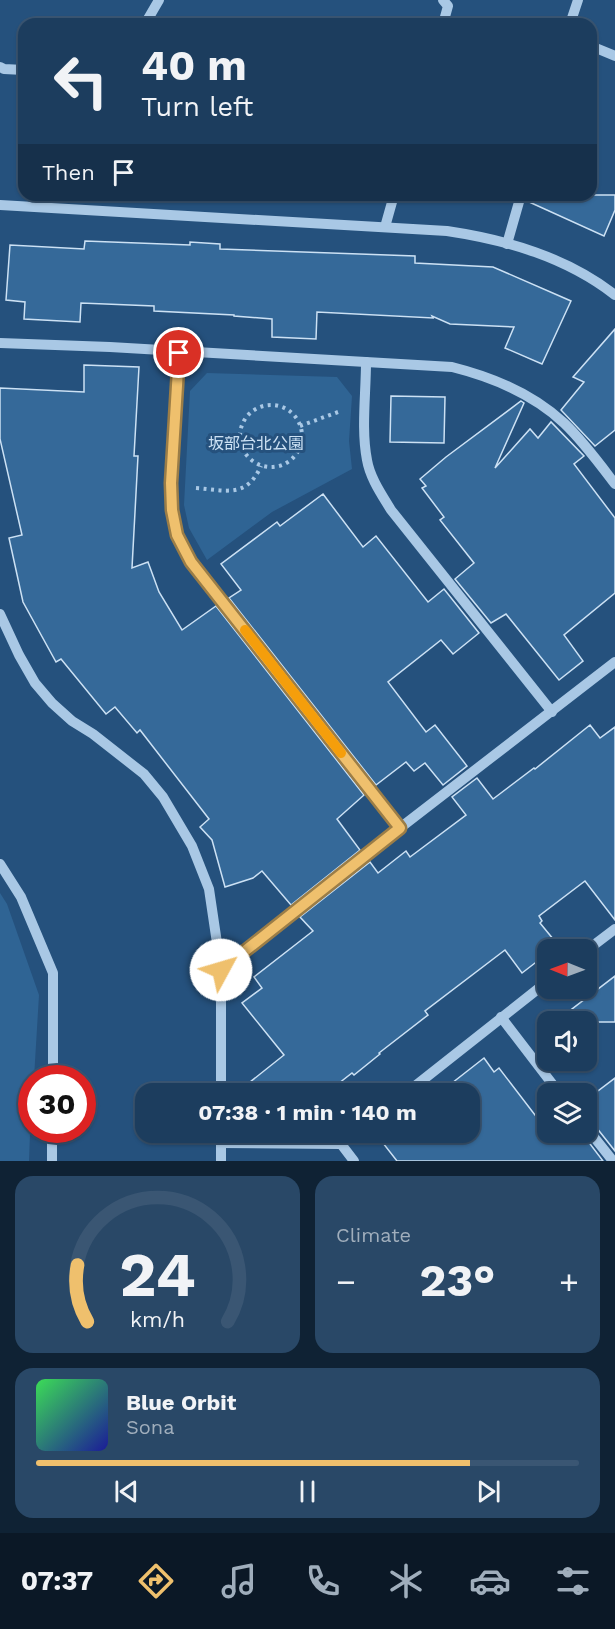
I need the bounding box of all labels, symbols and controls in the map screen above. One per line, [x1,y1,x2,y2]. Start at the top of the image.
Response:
text: 40 m [141,41,247,90]
icon: left [42,42,120,120]
text: Turn left [141,91,253,123]
icon: arrive [107,156,140,189]
text: Then [42,160,95,185]
pin [153,327,204,378]
icon: arrive [162,336,195,369]
park label: 坂部台北公園 [208,434,304,453]
position arrow [189,938,253,1002]
north arrow [537,939,597,999]
map controls [537,939,597,1143]
button: sound [537,1011,597,1071]
speed limit sign: 30 [18,1065,96,1143]
button: layers [537,1083,597,1143]
text: 07:38 · 1 min · 140 m [198,1100,417,1125]
text: Climate [336,1223,411,1247]
text: 24 [119,1238,196,1311]
text: 23° [420,1254,495,1307]
text: − [336,1262,356,1301]
text: + [559,1262,579,1301]
text: km/h [130,1307,185,1332]
text: Blue Orbit [126,1390,236,1415]
text: Sona [126,1415,175,1439]
icon: previous [110,1475,143,1508]
icon: pause [291,1475,324,1508]
icon: next [472,1475,505,1508]
icon: directions [135,1560,177,1602]
icon: music [218,1560,260,1602]
icon: phone [302,1560,344,1602]
icon: climate [385,1560,427,1602]
icon: car [469,1560,511,1602]
icon: filters [552,1560,594,1602]
text: 07:37 [21,1565,93,1597]

